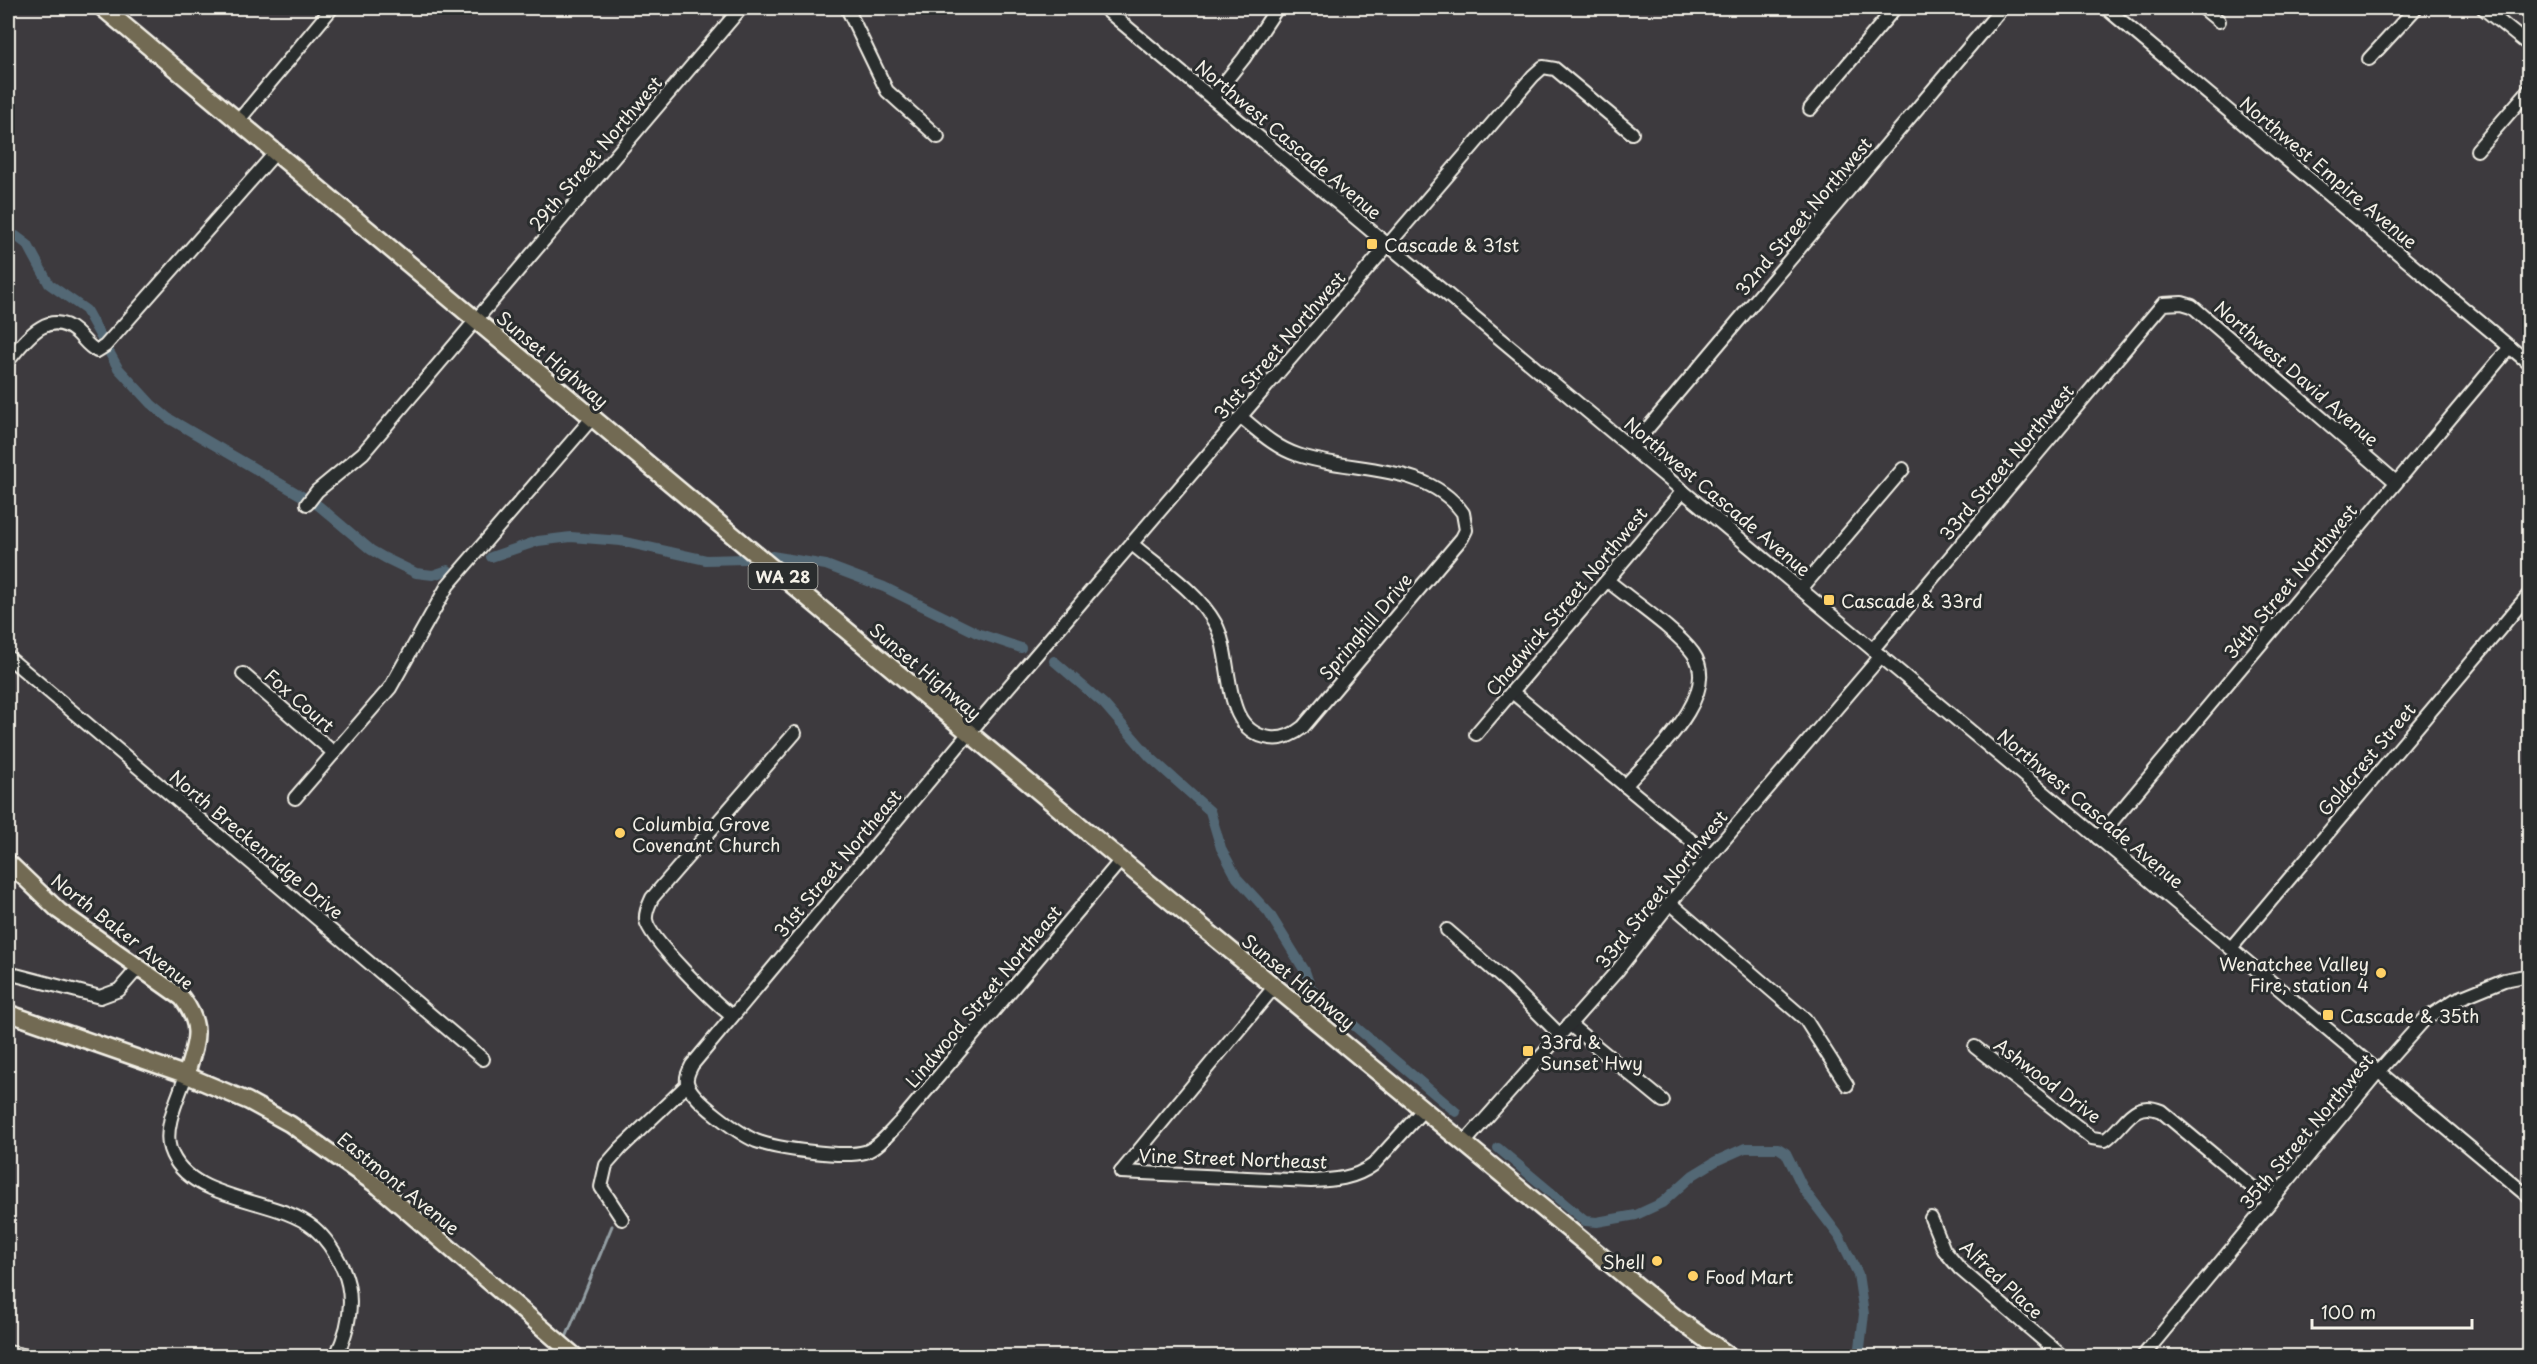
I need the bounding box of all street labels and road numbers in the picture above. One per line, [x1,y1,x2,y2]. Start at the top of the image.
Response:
street label: Northwest Cascade Avenue [1190,53,1388,225]
street label: 29th Street Northwest [522,70,668,236]
street label: Northwest Empire Avenue [2234,90,2424,255]
street label: 32nd Street Northwest [1728,131,1878,301]
street label: 31st Street Northwest [1207,265,1351,425]
street label: Northwest David Avenue [2209,294,2385,452]
street label: Sunset Highway [491,304,615,414]
street label: 33rd Street Northwest [1932,378,2080,546]
street label: Northwest Cascade Avenue [1619,410,1817,582]
street label: 34th Street Northwest [2217,498,2363,664]
street label: Chadwick Street Northwest [1479,501,1653,701]
road number: WA 28 [748,563,818,589]
street label: Springhill Drive [1312,567,1418,685]
street label: Sunset Highway [864,616,988,726]
street label: Fox Court [259,662,341,738]
street label: Goldcrest Street [2311,697,2421,821]
street label: Northwest Cascade Avenue [1992,722,2190,894]
street label: North Breckenridge Drive [164,763,350,925]
street label: 31st Street Northeast [767,783,907,943]
street label: 33rd Street Northwest [1589,804,1733,974]
street label: North Baker Avenue [46,867,200,995]
street label: Lindwood Street Northeast [898,899,1068,1093]
street label: Sunset Highway [1237,927,1361,1035]
street label: Ashwood Drive [1989,1031,2107,1129]
street label: 35th Street Northwest [2233,1047,2379,1215]
street label: Eastmont Avenue [332,1125,466,1241]
street label: Vine Street Northeast [1138,1141,1328,1175]
street label: Alfred Place [1954,1233,2050,1325]

